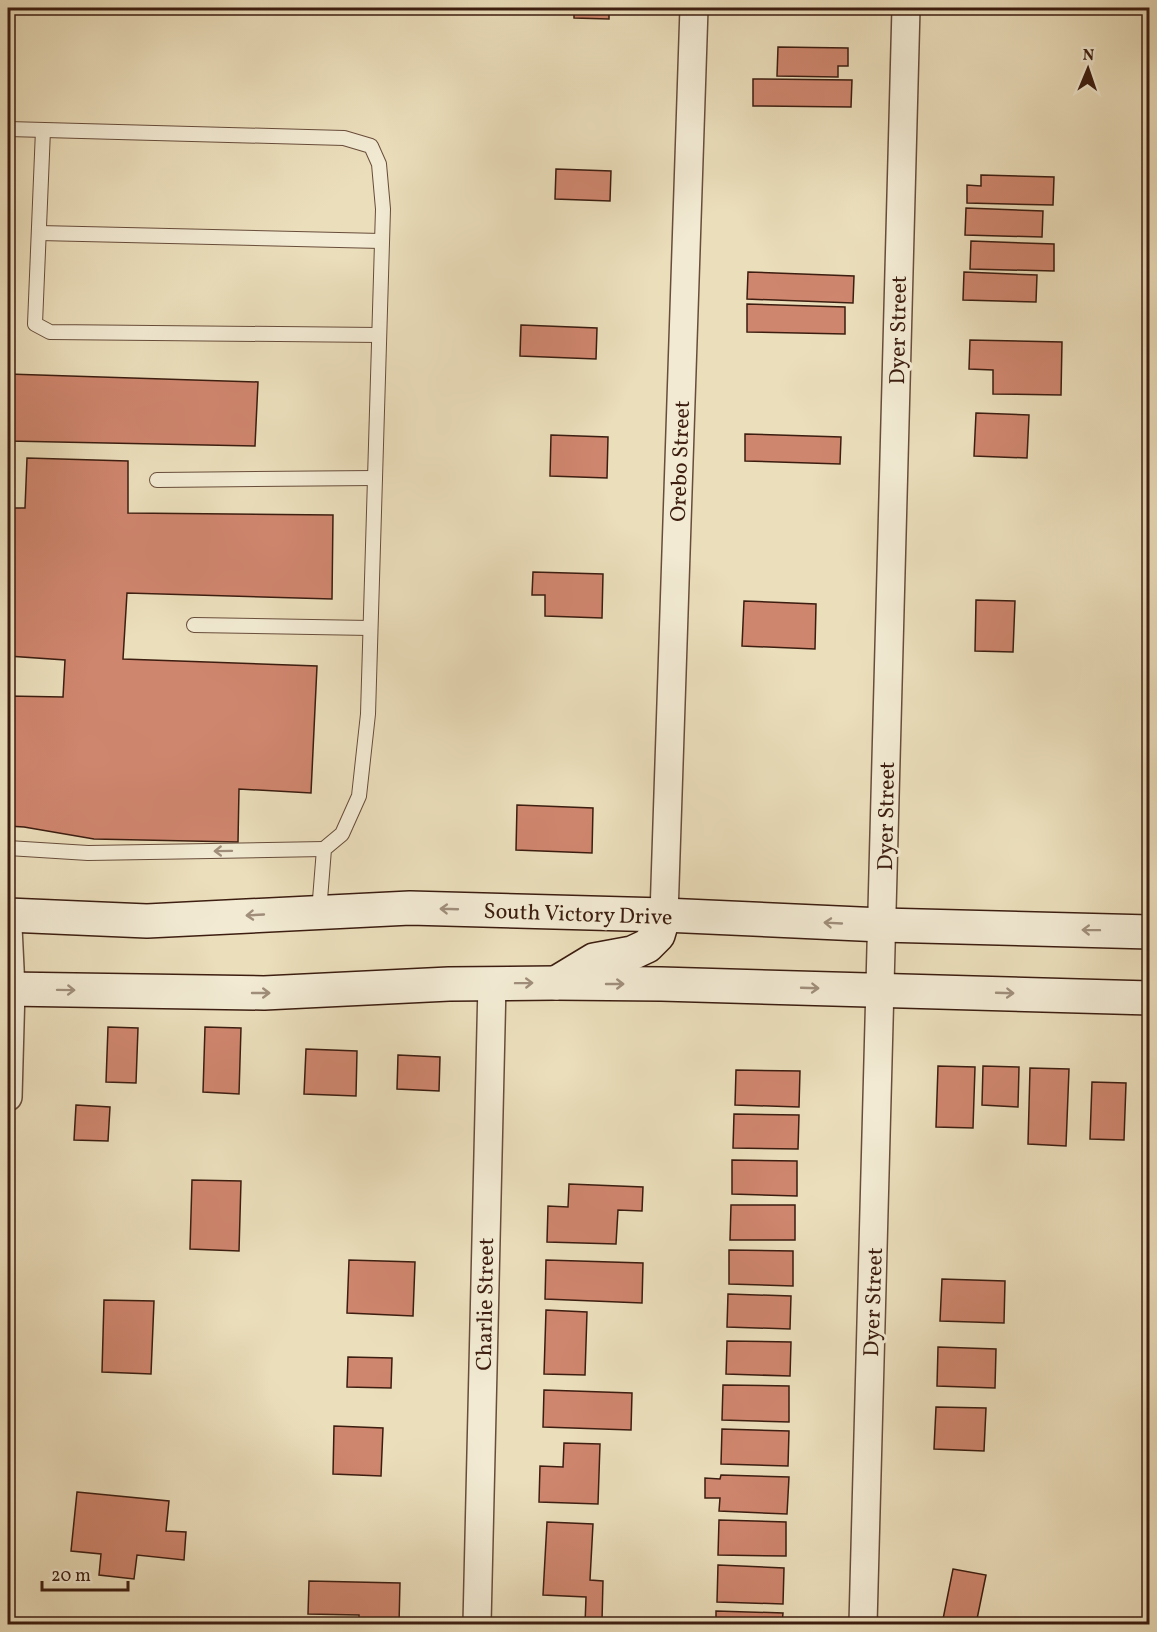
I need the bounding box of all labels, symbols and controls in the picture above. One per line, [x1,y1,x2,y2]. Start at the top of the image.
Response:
north arrow [1058,39,1118,99]
text: N [1082,45,1095,67]
street label: Dyer Street [883,275,916,385]
street label: Orebo Street [664,400,699,522]
street label: Dyer Street [871,761,904,871]
one-way arrow [214,845,234,857]
street label: South Victory Drive [483,897,673,934]
one-way arrow [440,903,460,915]
one-way arrow [245,910,265,921]
one-way arrow [824,917,844,928]
one-way arrow [1082,924,1102,936]
one-way arrow [513,977,533,989]
one-way arrow [604,978,624,989]
one-way arrow [799,982,819,994]
one-way arrow [55,984,75,996]
one-way arrow [250,987,270,999]
one-way arrow [994,988,1014,999]
street label: Charlie Street [470,1237,503,1371]
street label: Dyer Street [857,1247,892,1357]
scale bar [42,1554,128,1592]
text: 20 m [51,1564,91,1589]

